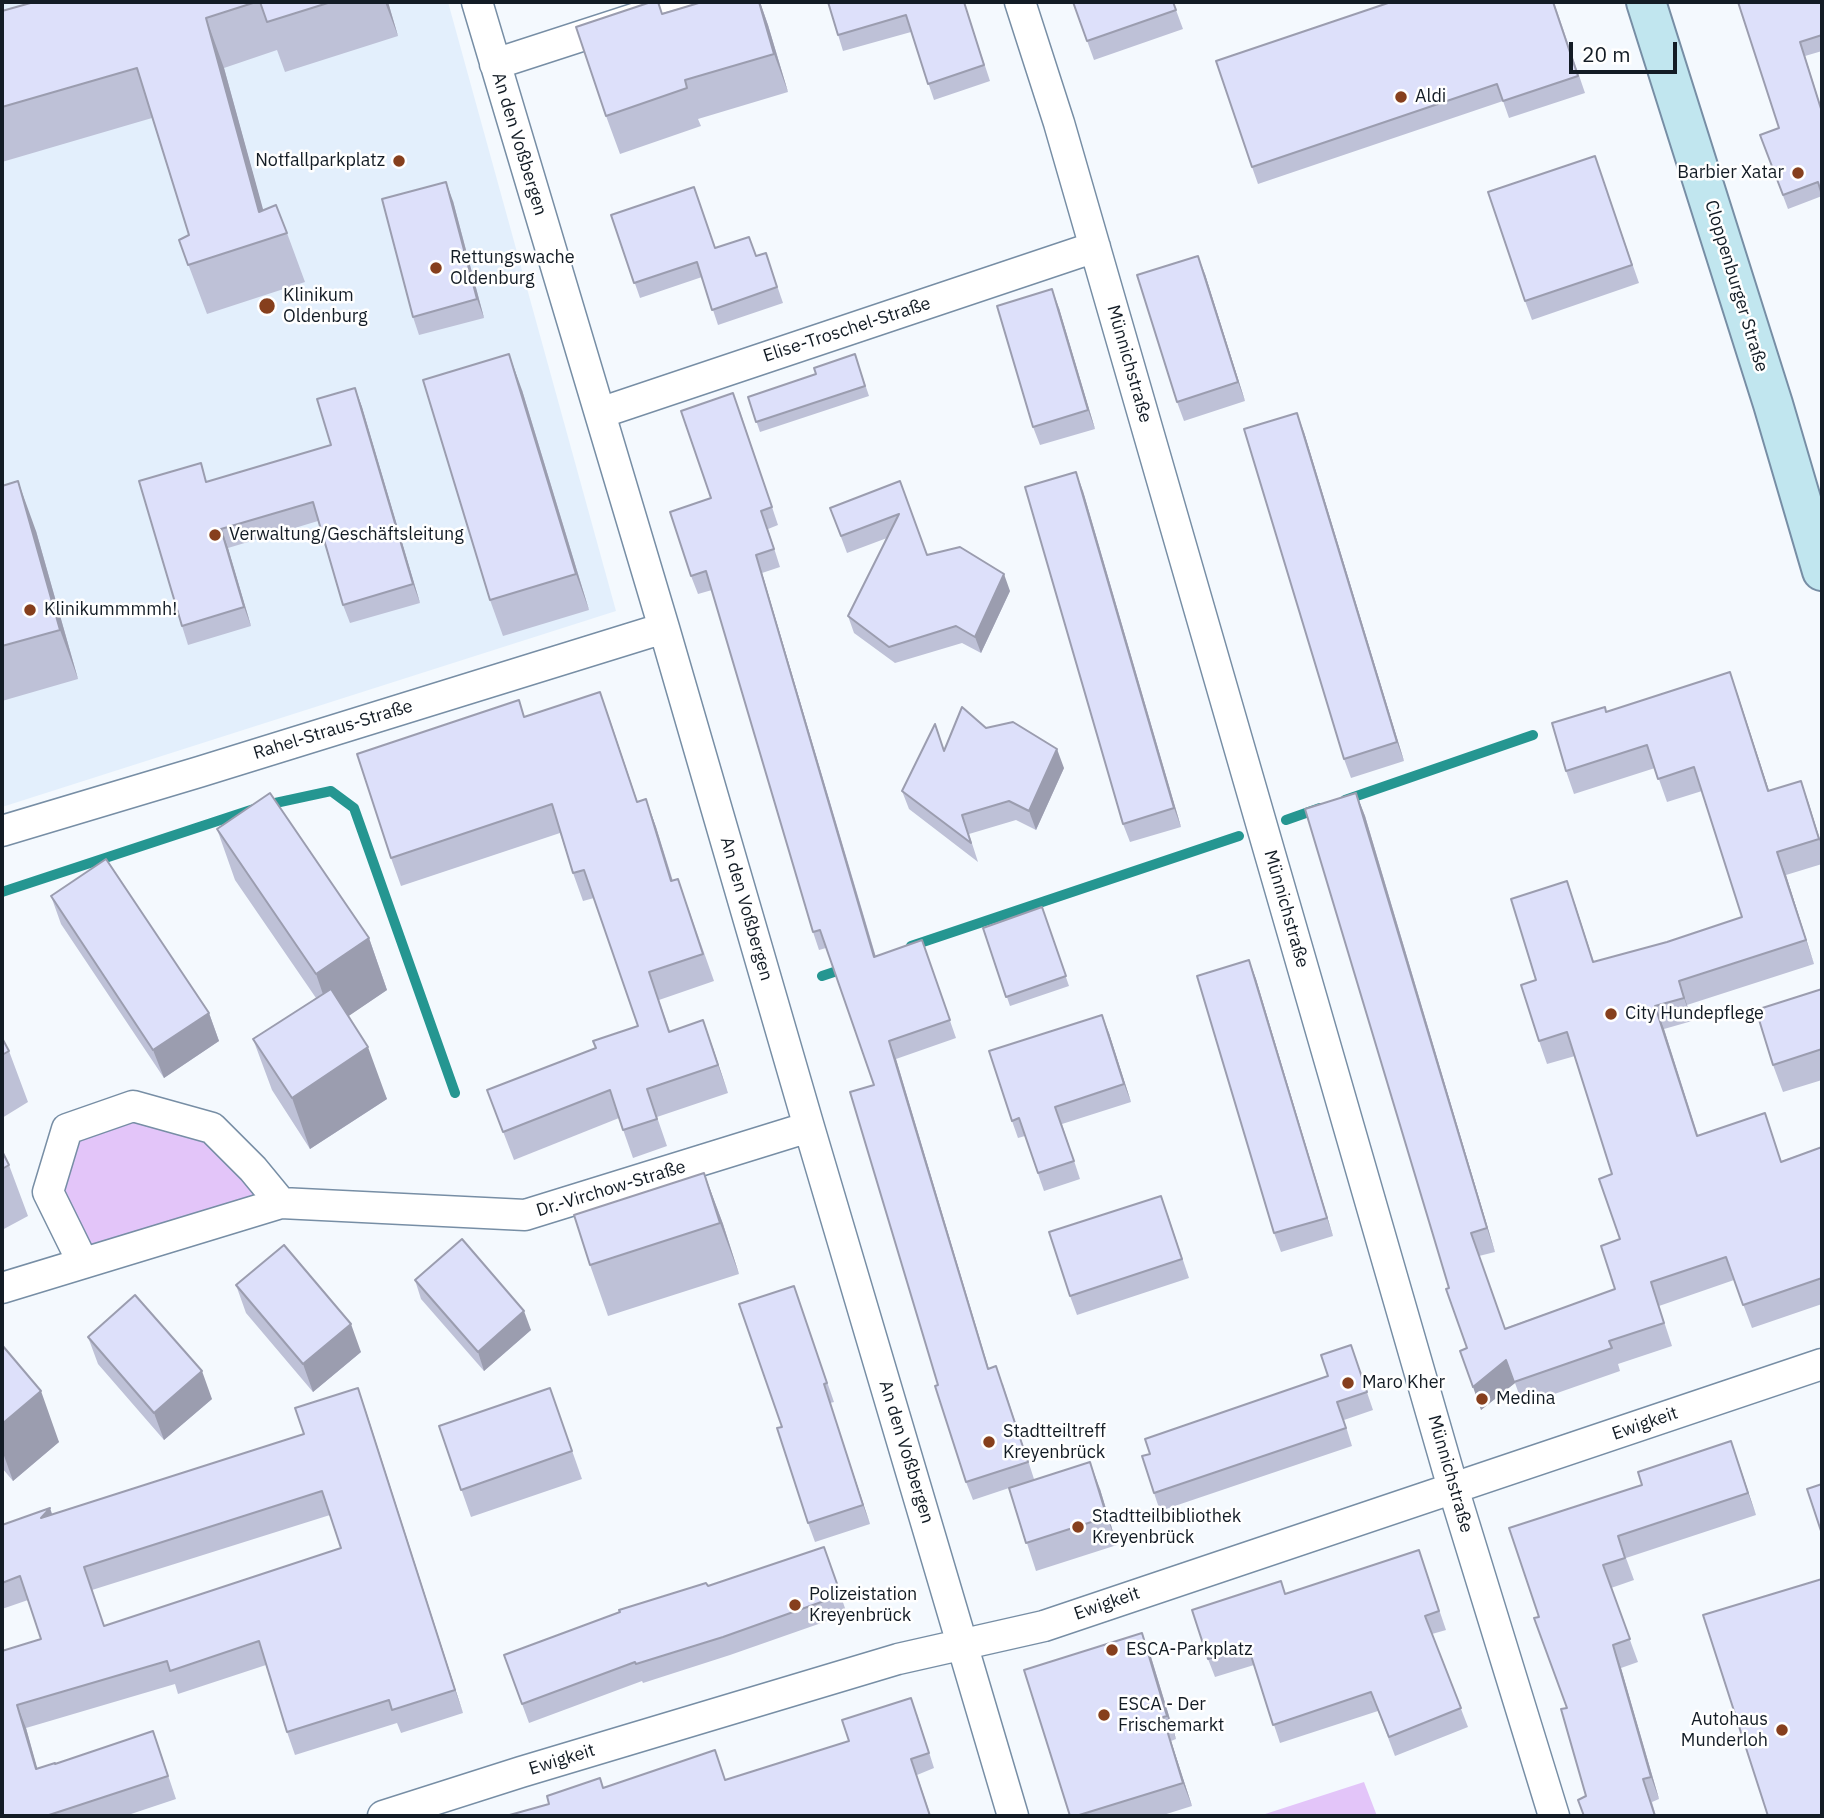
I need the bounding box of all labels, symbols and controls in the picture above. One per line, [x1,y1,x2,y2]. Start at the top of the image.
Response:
scale bar [1572,28,1680,72]
text: 20 m [1582,40,1631,68]
street label: An den Voßbergen [487,70,551,218]
place label: Aldi [1415,86,1446,108]
marker: Aldi [1393,89,1409,105]
place label: Notfallparkplatz [255,150,385,172]
marker: Notfallparkplatz [391,153,407,169]
place label: Barbier Xatar [1677,162,1784,184]
marker: Barbier Xatar [1790,165,1806,181]
street label: Cloppenburger Straße [1700,198,1772,374]
place label: Rettungswache Oldenburg [450,247,575,290]
marker: Rettungswache Oldenburg [428,260,444,276]
place label: Klinikum Oldenburg [283,285,368,328]
street label: Elise-Troschel-Straße [761,293,933,367]
marker: Klinikum Oldenburg [257,296,277,316]
street label: Münnichstraße [1102,303,1156,425]
place label: Verwaltung/Geschäftsleitung [229,524,464,546]
marker: Verwaltung/Geschäftsleitung [207,527,223,543]
place label: Klinikummmmh! [44,599,177,621]
marker: Klinikummmmh! [22,602,38,618]
street label: Rahel-Straus-Straße [251,695,415,765]
street label: An den Voßbergen [715,835,777,983]
street label: Münnichstraße [1259,848,1313,970]
place label: City Hundepflege [1625,1003,1764,1025]
marker: City Hundepflege [1603,1006,1619,1022]
street label: Dr.-Virchow-Straße [534,1156,688,1222]
place label: Maro Kher [1362,1372,1445,1394]
marker: Maro Kher [1340,1375,1356,1391]
street label: An den Voßbergen [874,1378,938,1526]
place label: Medina [1496,1388,1555,1410]
marker: Medina [1474,1391,1490,1407]
street label: Ewigkeit [1609,1403,1681,1445]
street label: Münnichstraße [1423,1413,1477,1535]
place label: Stadtteiltreff Kreyenbrück [1003,1421,1106,1464]
marker: Stadtteiltreff Kreyenbrück [981,1434,997,1450]
place label: Stadtteilbibliothek Kreyenbrück [1092,1506,1241,1548]
marker: Stadtteilbibliothek Kreyenbrück [1070,1519,1086,1535]
street label: Ewigkeit [1071,1583,1143,1625]
place label: Polizeistation Kreyenbrück [809,1584,917,1626]
marker: Polizeistation Kreyenbrück [787,1597,803,1613]
place label: ESCA-Parkplatz [1126,1639,1253,1661]
marker: ESCA-Parkplatz [1104,1642,1120,1658]
place label: ESCA - Der Frischemarkt [1118,1694,1224,1736]
marker: ESCA - Der Frischemarkt [1096,1707,1112,1723]
place label: Autohaus Munderloh [1681,1709,1768,1752]
marker: Autohaus Munderloh [1774,1722,1790,1738]
street label: Ewigkeit [526,1740,598,1780]

